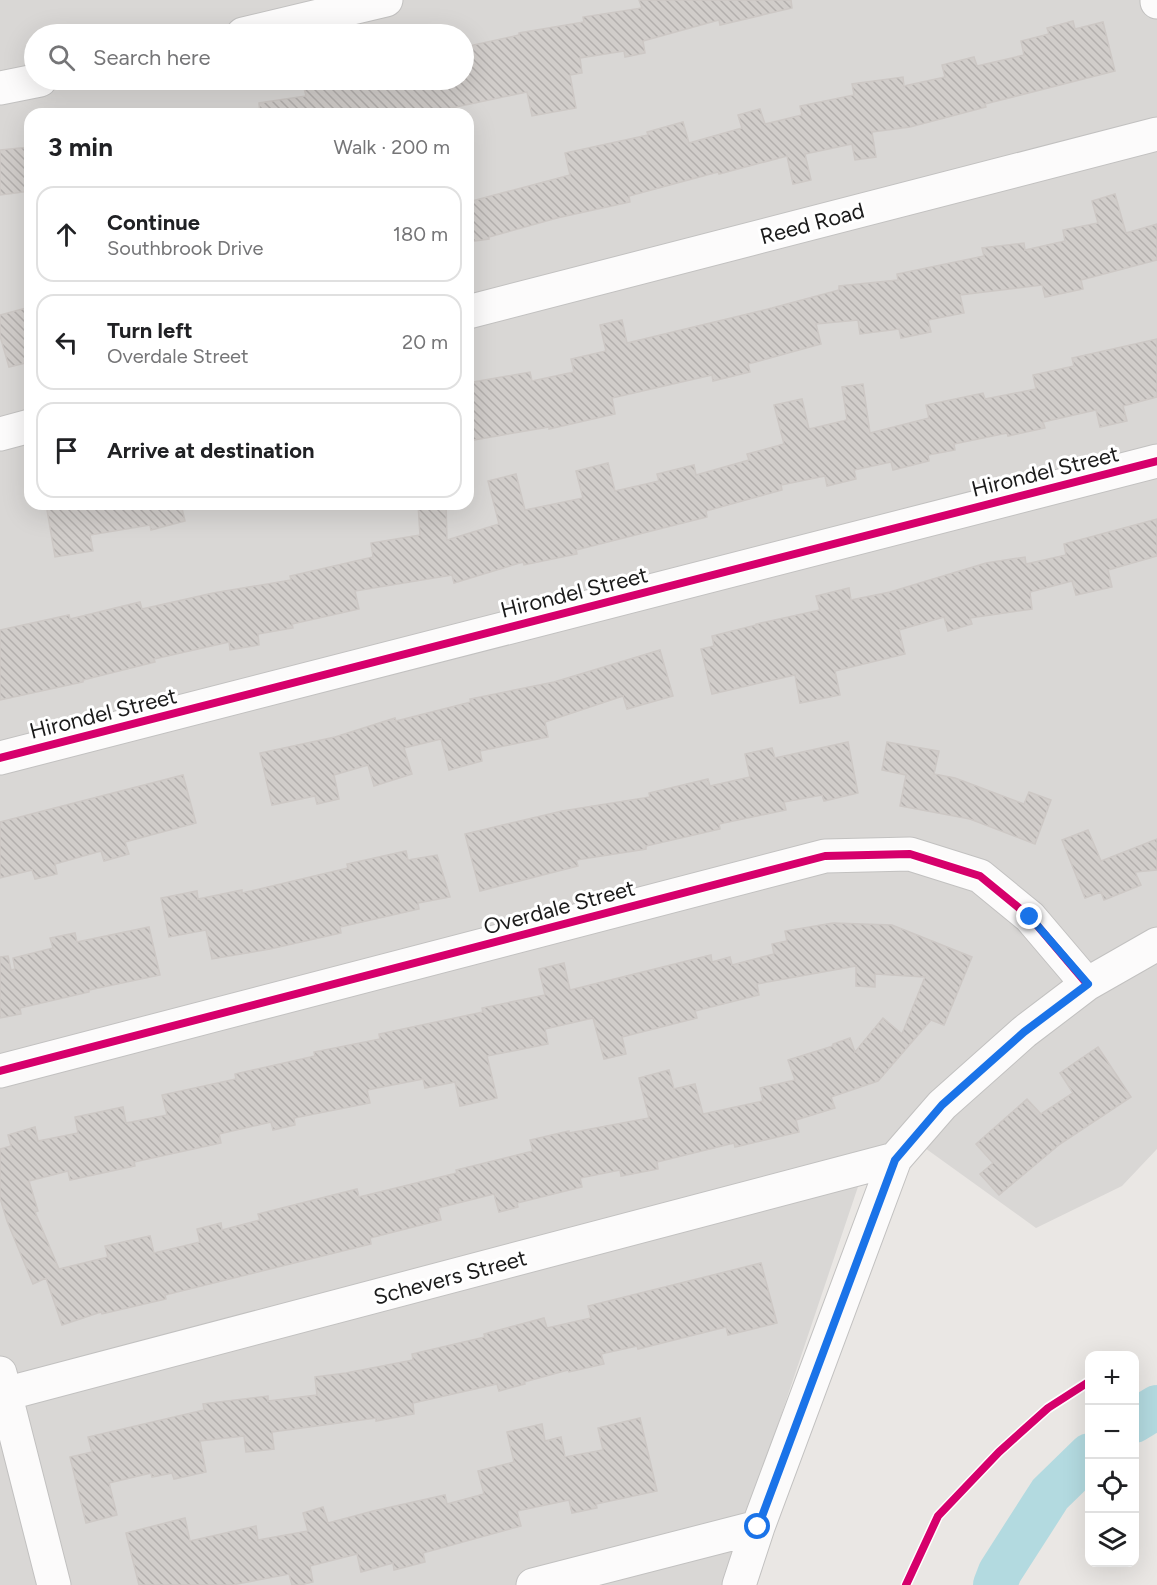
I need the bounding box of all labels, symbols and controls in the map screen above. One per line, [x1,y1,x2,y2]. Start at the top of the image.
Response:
search box [24,24,474,90]
icon: search [45,41,78,74]
text: Search here [93,44,211,71]
text: 3 min [48,131,113,163]
text: Walk · 200 m [334,135,450,159]
street label: Reed Road [757,197,867,250]
text: Continue [107,209,200,236]
icon: ahead [50,218,83,251]
text: 180 m [393,222,448,246]
text: Southbrook Drive [107,236,263,260]
text: Turn left [107,317,193,344]
icon: left [50,326,83,359]
text: 20 m [402,330,448,354]
text: Overdale Street [107,344,249,368]
icon: arrive [50,434,83,467]
text: Arrive at destination [107,437,315,464]
street label: Hirondel Street [969,440,1122,503]
street label: Hirondel Street [498,561,651,624]
street label: Hirondel Street [27,682,180,745]
street label: Overdale Street [480,874,638,941]
route end [1016,903,1042,929]
street label: Schevers Street [371,1244,530,1311]
map controls [1085,1351,1139,1567]
button: + [1085,1351,1139,1405]
button: − [1085,1405,1139,1459]
button: locate [1085,1459,1139,1513]
route start [744,1513,770,1539]
button: layers [1085,1513,1139,1567]

